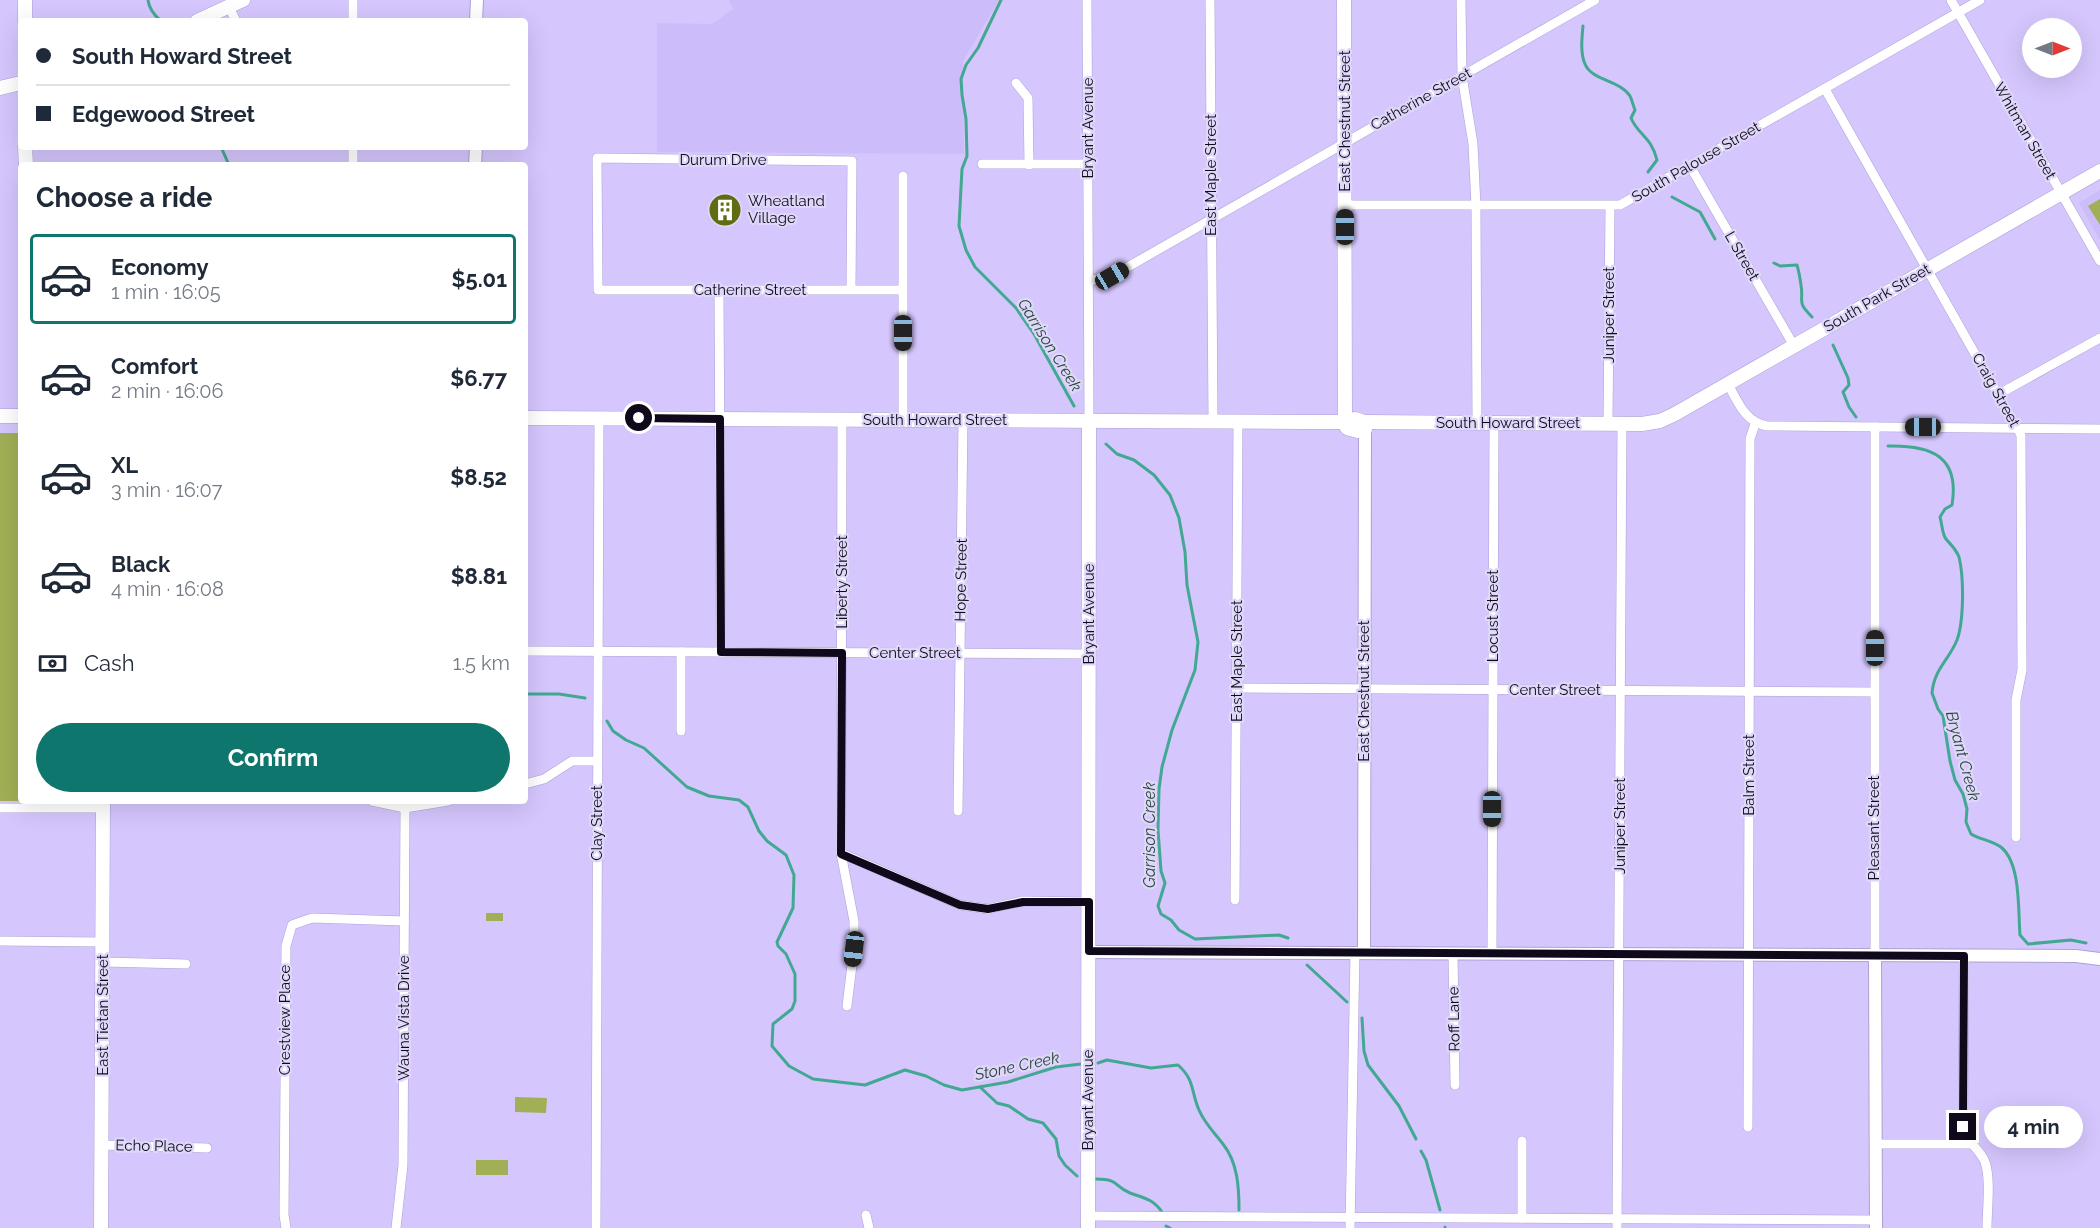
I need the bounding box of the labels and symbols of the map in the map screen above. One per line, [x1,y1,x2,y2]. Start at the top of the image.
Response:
north arrow [2022,18,2082,78]
street label: East Chestnut Street [1336,50,1354,192]
street label: Catherine Street [1367,64,1475,134]
street label: Bryant Avenue [1079,77,1097,179]
street label: Whitman Street [1990,79,2060,183]
street label: East Maple Street [1202,114,1220,236]
street label: South Palouse Street [1629,118,1763,206]
street label: Durum Drive [679,151,767,169]
building icon: Wheatland Village [707,192,743,228]
place label: Wheatland Village [748,192,825,227]
car [1336,209,1354,245]
street label: L Street [1721,228,1763,284]
car [1092,259,1132,293]
street label: South Park Street [1820,260,1934,336]
street label: Juniper Street [1600,267,1618,363]
street label: Catherine Street [694,281,806,299]
water label: Garrison Creek [1014,295,1086,395]
car [894,315,912,351]
street label: Craig Street [1968,350,2024,430]
route start [625,404,652,431]
street label: South Howard Street [863,411,1007,429]
street label: South Howard Street [1436,414,1580,432]
car [1905,418,1941,436]
street label: Liberty Street [833,535,851,629]
street label: Hope Street [951,538,971,622]
street label: Bryant Avenue [1080,563,1098,665]
street label: Locust Street [1484,570,1502,662]
street label: East Maple Street [1228,600,1246,722]
street label: East Chestnut Street [1355,620,1373,762]
car [1866,630,1884,666]
street label: Center Street [869,644,961,662]
street label: Center Street [1509,681,1601,699]
water label: Bryant Creek [1942,709,1984,803]
street label: Balm Street [1740,734,1758,816]
street label: Pleasant Street [1865,776,1883,880]
street label: Juniper Street [1611,778,1629,874]
water label: Garrison Creek [1140,782,1159,888]
street label: Clay Street [588,785,606,861]
car [1483,791,1501,827]
car [843,930,865,968]
street label: East Tietan Street [94,954,112,1076]
street label: Wauna Vista Drive [395,955,413,1081]
street label: Crestview Place [276,965,294,1075]
street label: Roff Lane [1444,986,1464,1052]
water label: Stone Creek [972,1048,1062,1084]
street label: Bryant Avenue [1079,1049,1097,1151]
callout: 4 min [1984,1106,2083,1148]
route end [1949,1113,1976,1140]
street label: Echo Place [115,1136,193,1156]

